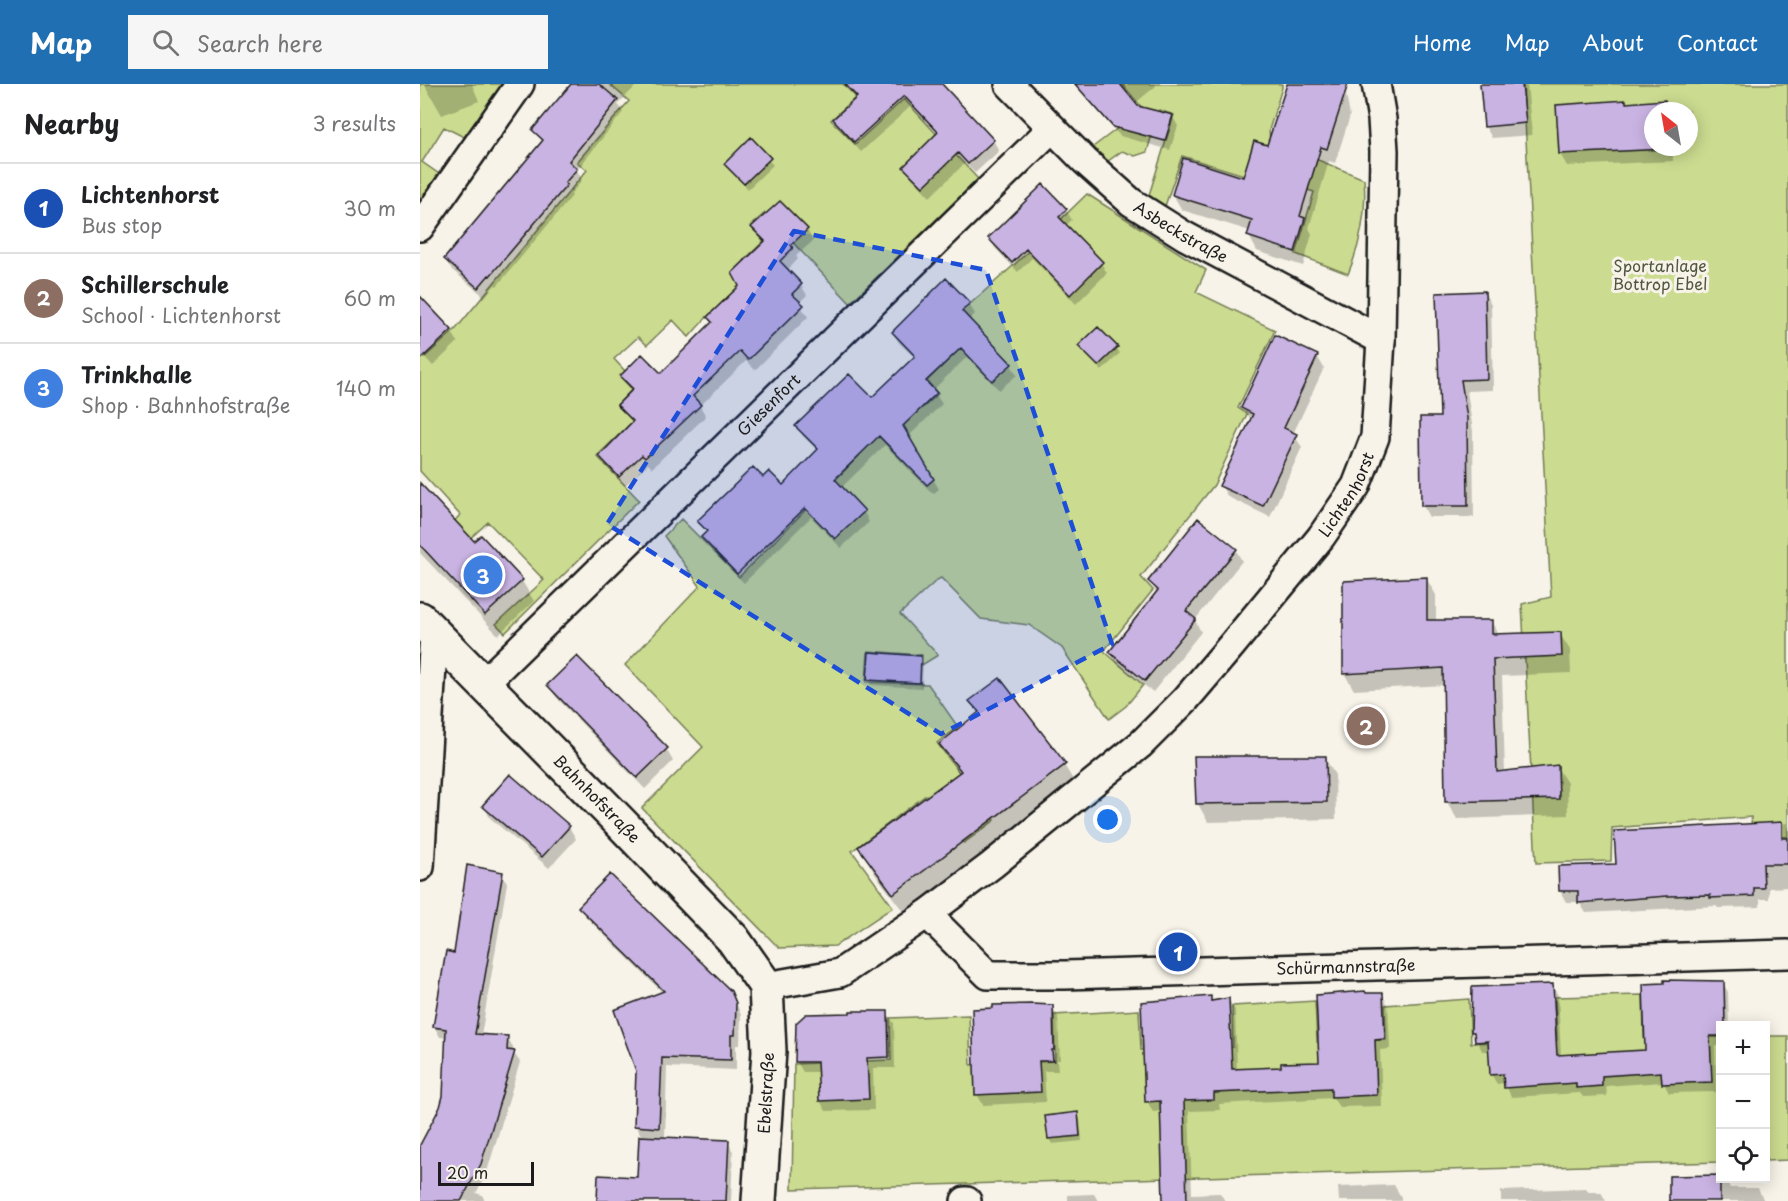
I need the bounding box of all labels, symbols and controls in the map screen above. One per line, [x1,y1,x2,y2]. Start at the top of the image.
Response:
search box [128,15,548,69]
text: Map [30,21,92,64]
icon: search [149,26,182,59]
text: Search here [197,26,323,59]
text: Home [1413,26,1472,58]
text: Map [1505,26,1550,58]
text: About [1583,26,1644,58]
text: Contact [1677,26,1758,58]
north arrow [1644,102,1698,156]
text: Nearby [24,104,119,143]
text: 3 results [313,108,396,138]
text: Lichtenhorst [81,177,219,210]
text: 1 [39,193,48,223]
text: 30 m [343,193,396,223]
street label: Asbeckstraße [1130,194,1233,268]
text: Bus stop [81,210,162,240]
park label: Sportanlage Bottrop Ebel [1613,253,1707,295]
text: Schillerschule [81,267,229,300]
text: 2 [36,283,51,313]
text: 60 m [344,283,396,313]
text: School · Lichtenhorst [81,300,281,330]
text: Trinkhalle [81,357,192,390]
street label: Giesenfort [731,367,806,441]
text: 3 [37,373,50,403]
text: 140 m [336,373,396,403]
text: Shop · Bahnhofstraße [81,390,290,420]
street label: Lichtenhorst [1312,448,1379,541]
pin: 3 [464,552,502,598]
pin: 2 [1346,704,1386,748]
street label: Bahnhofstraße [548,748,647,848]
your location [1093,805,1122,834]
pin: 1 [1158,930,1197,974]
street label: Schürmannstraße [1276,952,1416,980]
map controls [1716,1021,1770,1183]
button: + [1716,1021,1770,1075]
street label: Ebelstraße [751,1052,779,1134]
button: − [1716,1075,1770,1129]
button: locate [1716,1129,1770,1183]
scale bar [438,1159,534,1186]
text: 20 m [447,1160,488,1184]

